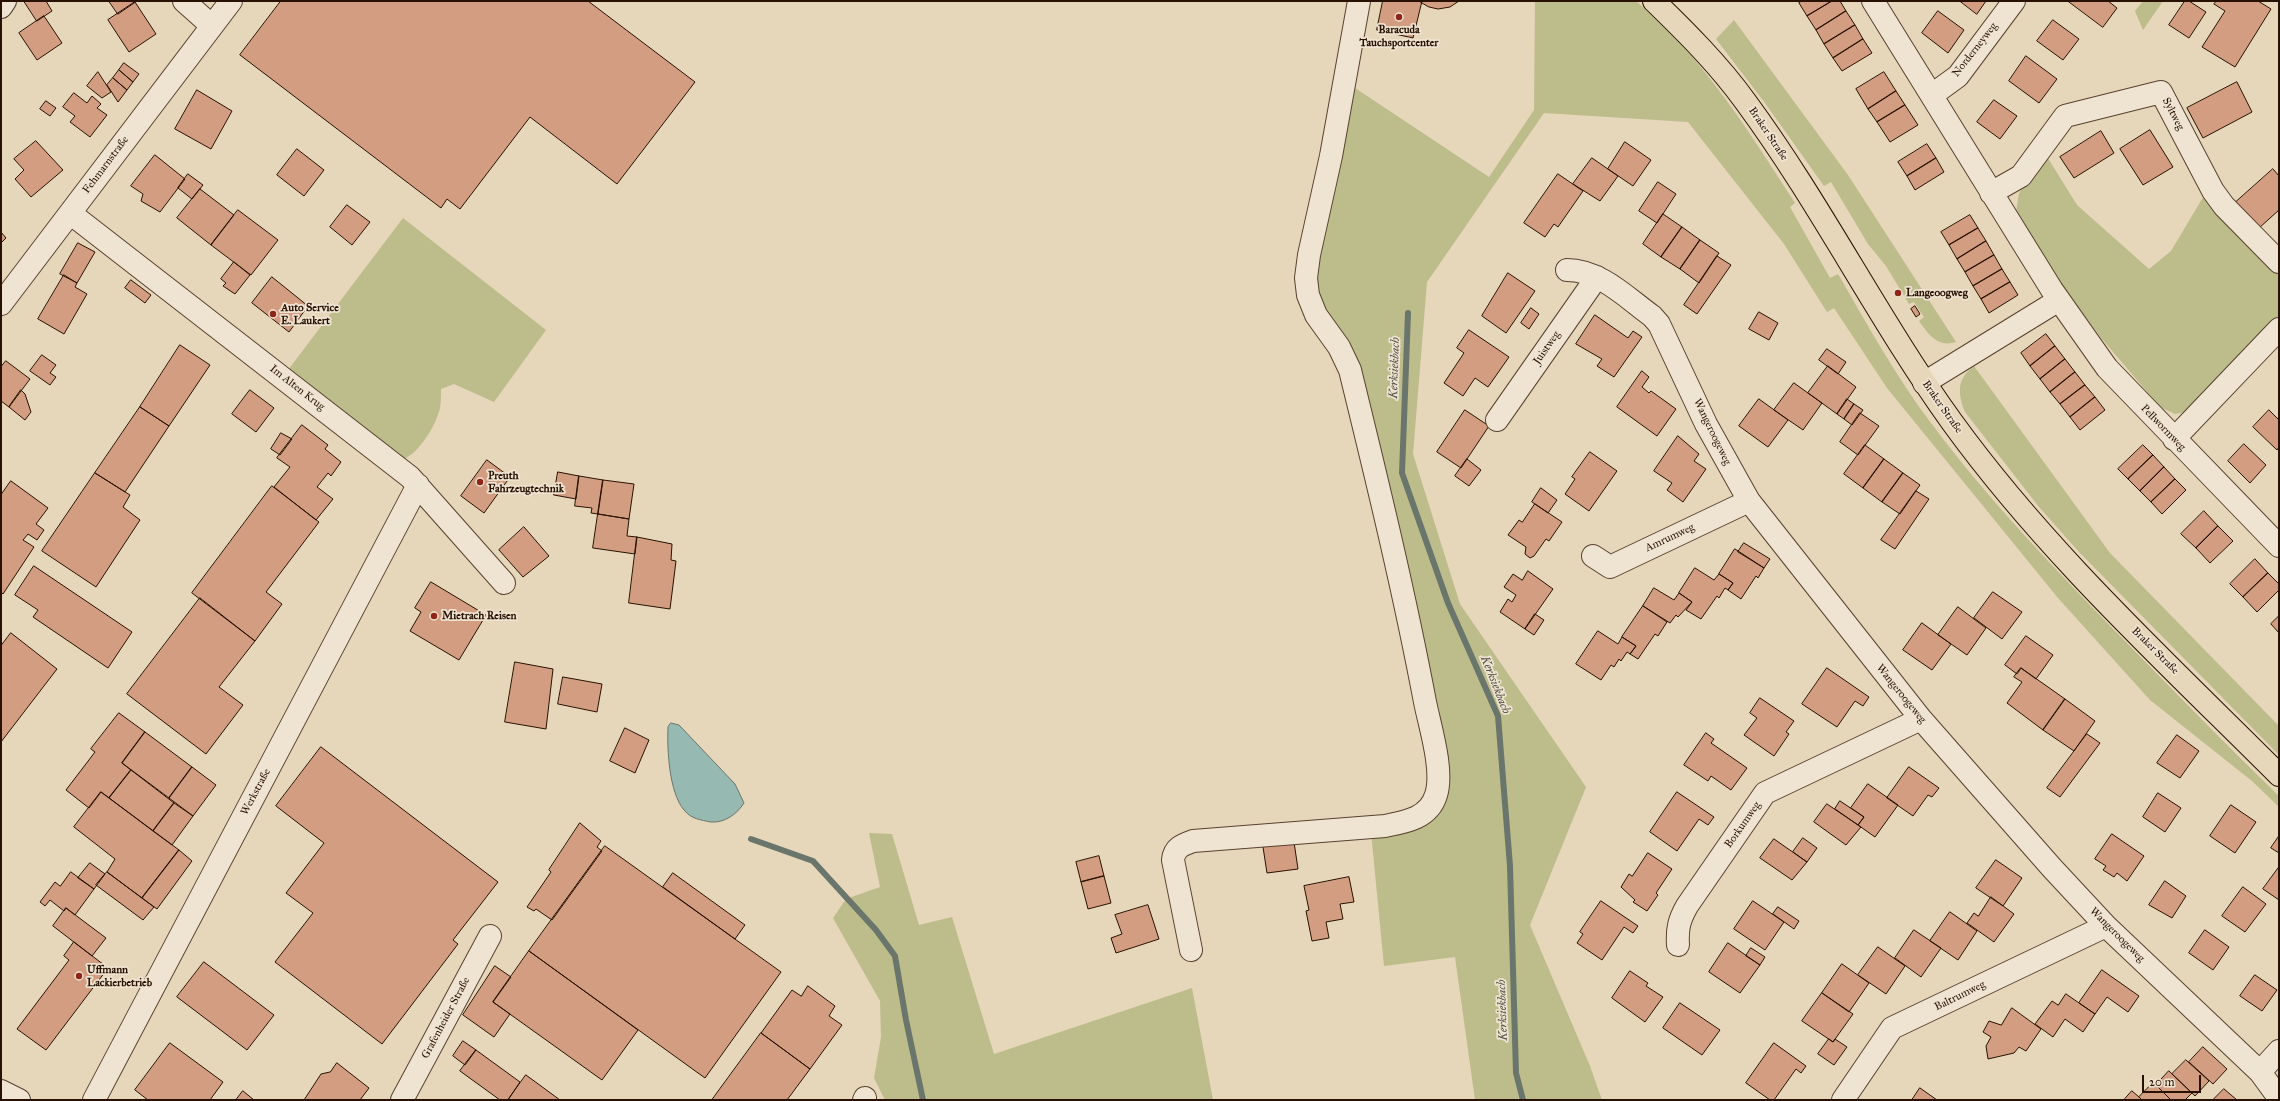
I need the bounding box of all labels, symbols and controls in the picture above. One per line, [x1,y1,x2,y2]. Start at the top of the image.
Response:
marker: Baracuda Tauchsportcenter [1394,12,1404,22]
street label: Norderneyweg [1950,20,2000,80]
place label: Baracuda Tauchsportcenter [1360,23,1438,49]
street label: Syltweg [2159,95,2187,133]
street label: Braker Straße [1745,105,1791,163]
street label: Fehmarnstraße [80,134,132,196]
place label: Langeoogweg [1906,286,1968,300]
marker: Langeoogweg [1893,288,1903,298]
place label: Auto Service E. Laukert [281,301,339,327]
marker: Auto Service E. Laukert [268,309,278,319]
street label: Juistweg [1531,329,1563,367]
water label: Kerksiekbach [1387,337,1403,399]
street label: Im Alten Krug [267,362,327,414]
street label: Braker Straße [1919,378,1965,436]
street label: Wangeroogeweg [1690,397,1734,467]
street label: Pellwormweg [2138,402,2188,454]
place label: Preuth Fahrzeugtechnik [488,469,564,495]
marker: Preuth Fahrzeugtechnik [475,477,485,487]
street label: Amrumweg [1643,521,1697,555]
place label: Mietrach Reisen [442,609,517,623]
marker: Mietrach Reisen [429,611,439,621]
street label: Braker Straße [2129,625,2181,677]
water label: Kerksiekbach [1477,654,1513,716]
street label: Wangeroogeweg [1873,662,1929,726]
street label: Werkstraße [238,767,274,817]
street label: Borkumweg [1722,799,1764,851]
street label: Wangeroogeweg [2087,905,2147,965]
place label: Uffmann Lackierbetrieb [87,963,152,989]
marker: Uffmann Lackierbetrieb [74,971,84,981]
street label: Grafenheider Straße [419,975,473,1061]
street label: Baltrumweg [1933,978,1987,1014]
water label: Kerksiekbach [1495,979,1511,1041]
scale bar [2144,1067,2203,1093]
text: 20 m [2149,1075,2175,1089]

